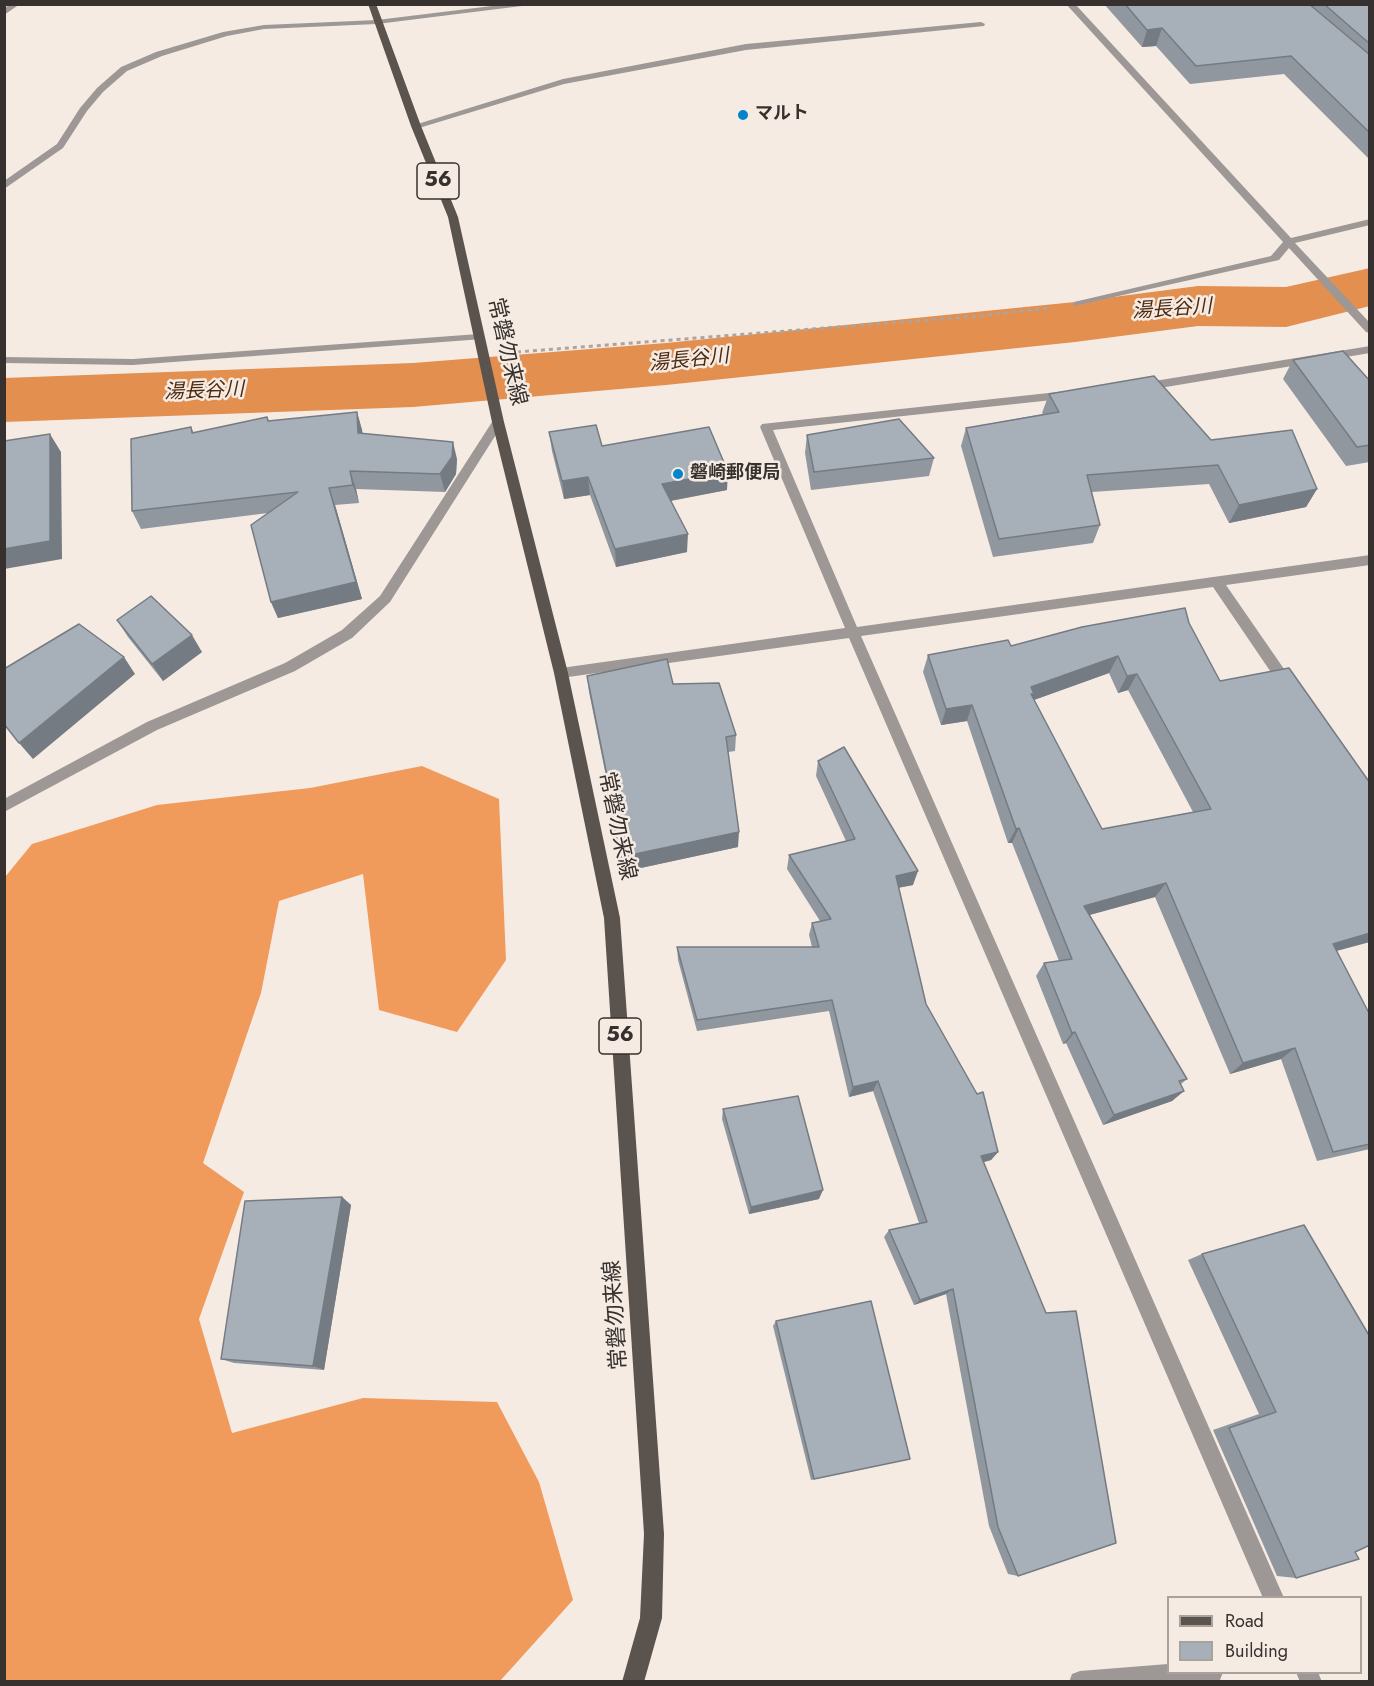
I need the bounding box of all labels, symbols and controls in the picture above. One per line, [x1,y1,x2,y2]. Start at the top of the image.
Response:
place label: マルト [755,104,809,126]
marker: マルト [736,108,750,122]
road number: 56 [417,163,459,199]
street label: 常磐勿来線 [481,295,531,409]
water label: 湯長谷川 [1131,295,1213,325]
water label: 湯長谷川 [648,345,730,377]
water label: 湯長谷川 [164,379,244,405]
place label: 磐崎郵便局 [690,463,780,485]
marker: 磐崎郵便局 [671,467,685,481]
street label: 常磐勿来線 [592,769,640,883]
road number: 56 [599,1018,641,1054]
street label: 常磐勿来線 [600,1259,634,1371]
legend [1167,1596,1362,1674]
text: Road [1225,1608,1264,1634]
text: Building [1225,1638,1288,1664]

